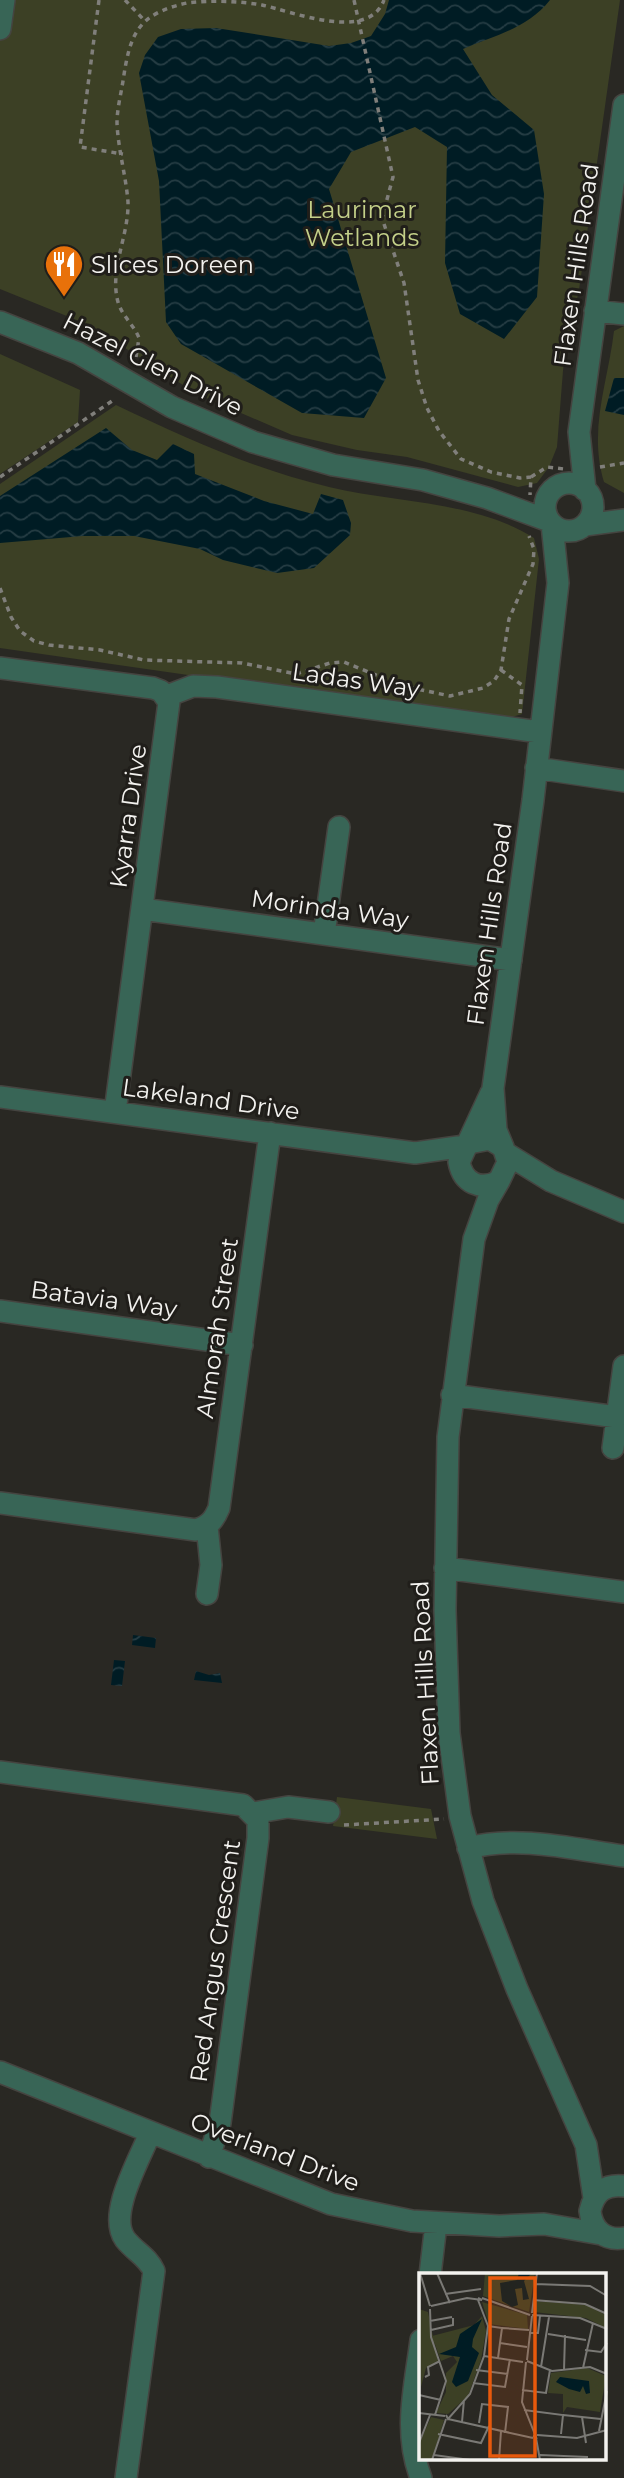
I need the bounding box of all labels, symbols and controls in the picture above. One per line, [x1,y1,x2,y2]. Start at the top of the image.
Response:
street label: Flaxen Hills Road [547,162,605,368]
park label: Laurimar Wetlands [305,195,419,252]
restaurant icon: Slices Doreen [43,243,85,298]
place label: Slices Doreen [91,250,254,279]
street label: Hazel Glen Drive [58,306,248,422]
street label: Ladas Way [290,657,422,703]
street label: Kyarra Drive [104,742,152,890]
street label: Flaxen Hills Road [460,821,518,1027]
street label: Morinda Way [249,884,411,934]
street label: Lakeland Drive [120,1072,302,1126]
street label: Almorah Street [190,1236,244,1420]
street label: Batavia Way [29,1274,179,1324]
street label: Flaxen Hills Road [405,1580,445,1786]
street label: Red Angus Crescent [184,1838,246,2084]
street label: Overland Drive [186,2106,364,2198]
inset map [419,2273,606,2460]

